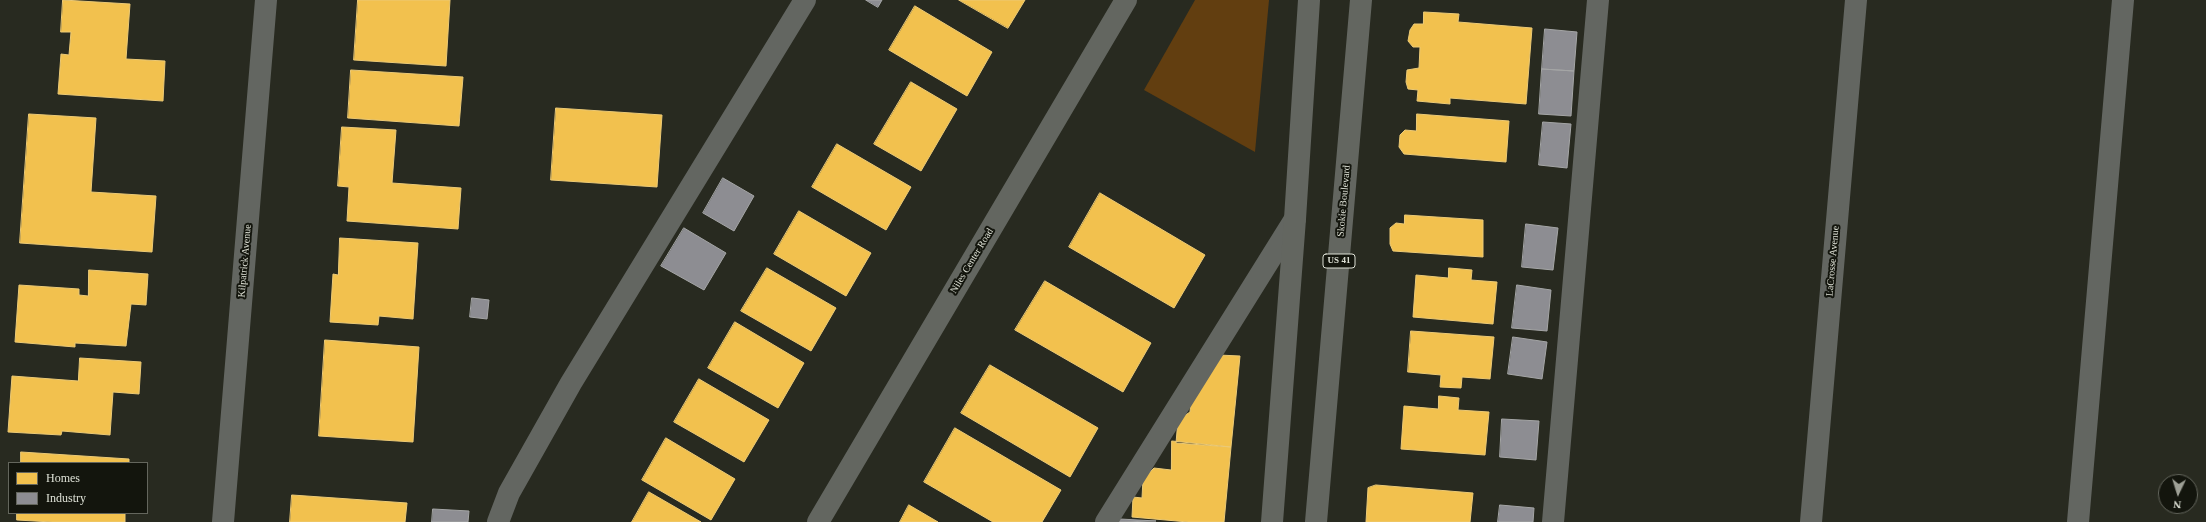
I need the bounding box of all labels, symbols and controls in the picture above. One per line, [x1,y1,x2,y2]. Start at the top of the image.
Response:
street label: Skokie Boulevard [1335,165,1353,237]
street label: Kilpatrick Avenue [236,224,254,298]
street label: LaCrosse Avenue [1824,225,1842,297]
street label: Niles Center Road [948,226,996,296]
road number: US 41 [1323,254,1355,268]
legend [8,462,148,514]
text: Homes [46,471,80,485]
north arrow [2158,474,2198,514]
text: Industry [46,491,86,505]
text: N [2173,499,2182,511]

